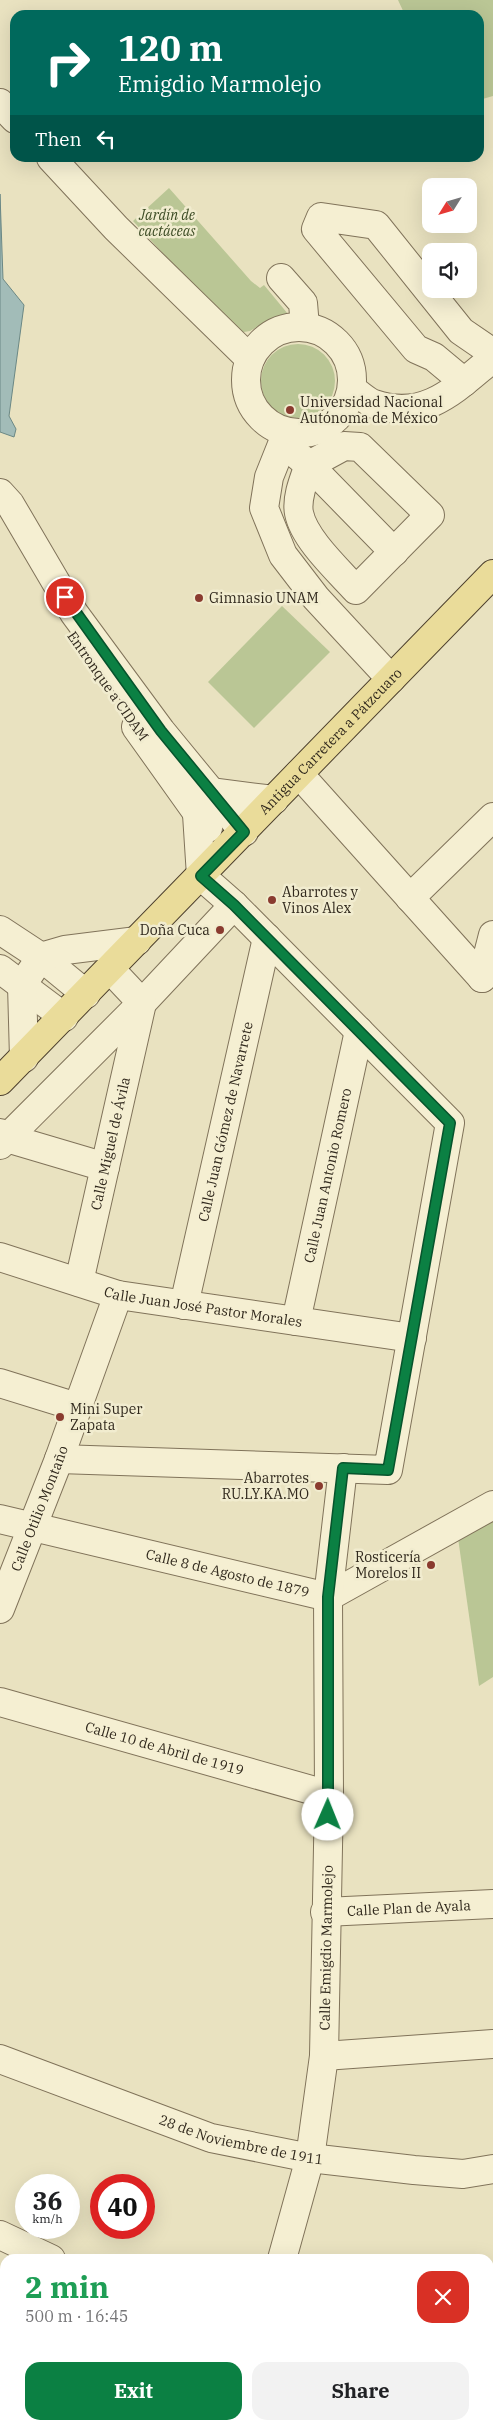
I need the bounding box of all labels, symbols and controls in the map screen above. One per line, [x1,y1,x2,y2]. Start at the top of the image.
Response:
text: 120 m [118,25,223,71]
icon: right [35,30,100,95]
text: Emigdio Marmolejo [118,69,321,98]
icon: left [92,125,120,153]
text: Then [35,127,82,151]
north arrow [422,178,478,232]
map controls [422,178,477,298]
park label: Jardín de cactáceas [138,206,196,240]
button: sound [422,243,477,298]
place label: Universidad Nacional Autónoma de México [300,393,443,427]
marker: Universidad Nacional Autónoma de México [284,404,296,416]
pin [44,576,86,618]
icon: arrive [51,583,79,611]
place label: Gimnasio UNAM [209,589,319,607]
marker: Gimnasio UNAM [193,592,205,604]
street label: Entronque a CIDAM [63,628,153,744]
street label: Antigua Carretera a Pátzcuaro [255,664,406,818]
place label: Abarrotes y Vinos Alex [282,883,359,917]
marker: Abarrotes y Vinos Alex [266,894,278,906]
place label: Doña Cuca [140,921,210,939]
marker: Doña Cuca [214,924,226,936]
street label: Calle Juan Gómez de Navarrete [194,1020,257,1223]
street label: Calle Miguel de Ávila [87,1075,134,1212]
street label: Calle Juan Antonio Romero [300,1086,355,1265]
street label: Calle Juan José Pastor Morales [102,1282,304,1331]
place label: Mini Super Zapata [70,1400,143,1434]
marker: Mini Super Zapata [54,1411,66,1423]
street label: Calle Otilio Montaño [7,1443,72,1574]
place label: Abarrotes RU.LY.KA.MO [222,1469,309,1503]
marker: Abarrotes RU.LY.KA.MO [313,1480,325,1492]
street label: Calle 8 de Agosto de 1879 [144,1545,311,1601]
place label: Rosticería Morelos II [355,1548,421,1582]
marker: Rosticería Morelos II [425,1559,437,1571]
street label: Calle 10 de Abril de 1919 [83,1718,246,1779]
position arrow [301,1788,353,1840]
street label: Calle Emigdio Marmolejo [315,1865,337,2031]
street label: Calle Plan de Ayala [347,1896,472,1920]
street label: 28 de Noviembre de 1911 [157,2110,324,2168]
speed limit sign: 40 [90,2174,155,2239]
text: 36 [32,2184,63,2217]
text: km/h [32,2211,63,2226]
text: 2 min [25,2267,109,2306]
button: close [417,2271,469,2323]
text: 500 m · 16:45 [25,2306,128,2326]
button: Exit [25,2362,242,2420]
button: Share [252,2362,469,2420]

